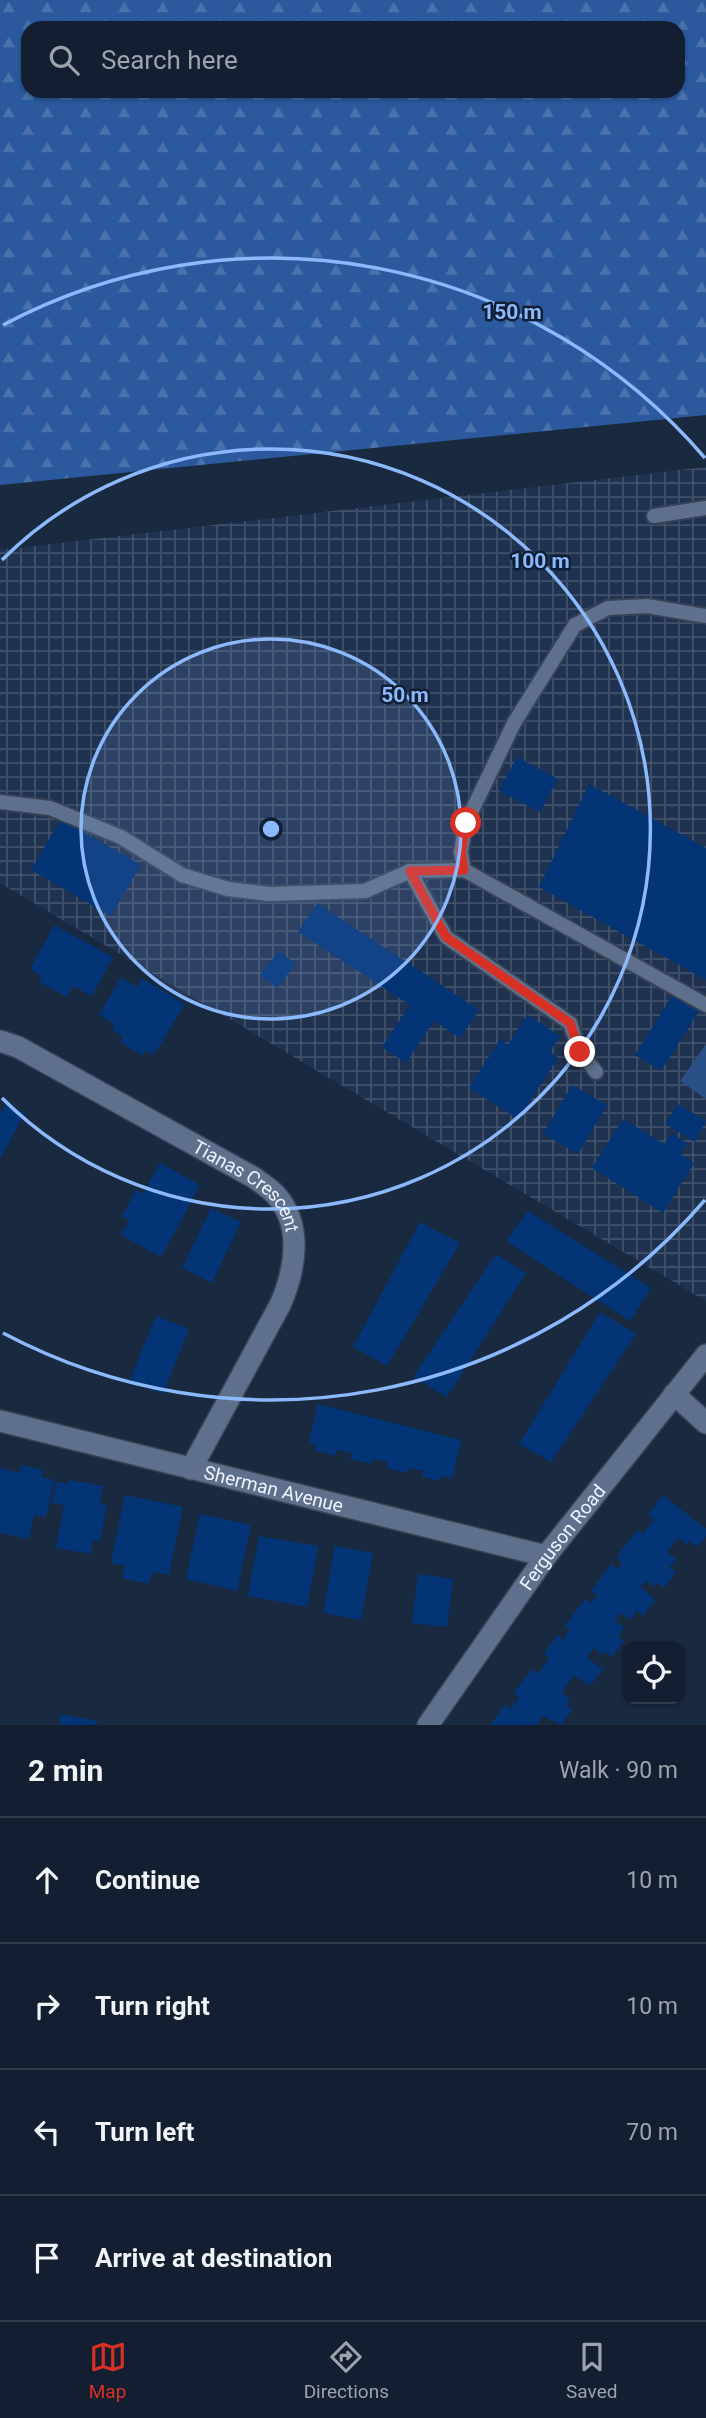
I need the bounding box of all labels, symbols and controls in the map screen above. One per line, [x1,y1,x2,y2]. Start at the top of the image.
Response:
search box [21,21,685,98]
icon: search [45,41,83,79]
text: Search here [101,45,238,75]
text: 150 m [482,300,542,324]
text: 100 m [510,549,570,573]
text: 50 m [381,683,429,707]
route start [450,807,481,838]
centre of rings [259,817,283,841]
route end [564,1036,595,1067]
street label: Tianas Crescent [189,1134,304,1234]
street label: Sherman Avenue [202,1460,346,1517]
street label: Ferguson Road [514,1480,610,1594]
map controls [622,1641,685,1704]
button: locate [622,1641,685,1704]
text: 2 min [28,1753,103,1788]
text: Walk · 90 m [559,1757,678,1784]
icon: ahead [28,1861,66,1899]
text: Continue [95,1865,200,1895]
text: 10 m [626,1867,678,1894]
icon: right [28,1987,66,2025]
text: Turn right [95,1991,210,2021]
text: 10 m [626,1993,678,2020]
icon: left [28,2113,66,2151]
text: Turn left [95,2117,194,2147]
text: 70 m [626,2119,678,2146]
icon: arrive [28,2239,66,2277]
text: Arrive at destination [95,2243,332,2273]
tab: Map [89,2338,127,2403]
tab: Directions [304,2338,389,2403]
tab: Saved [566,2338,617,2403]

